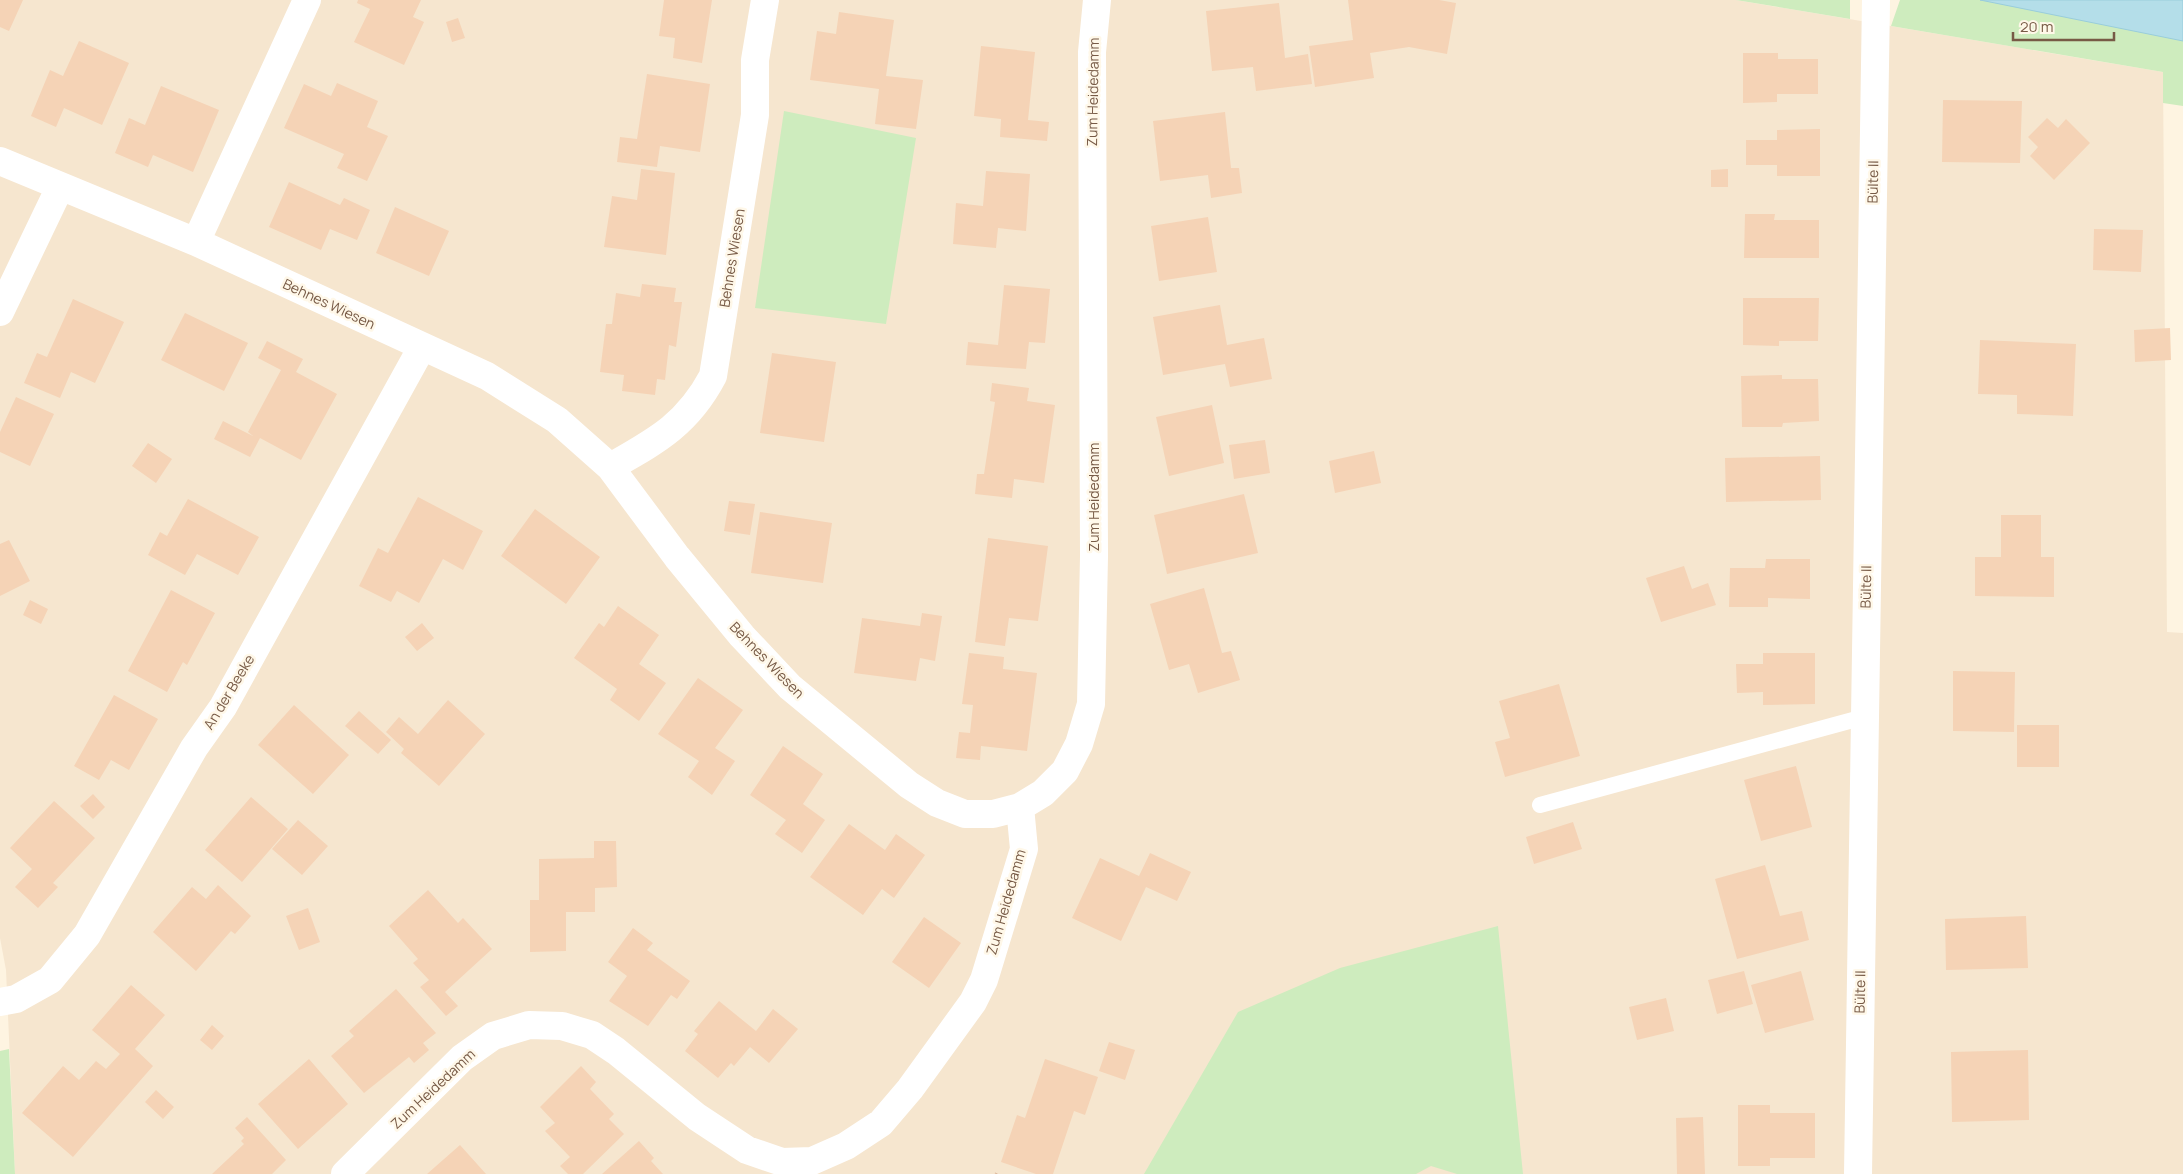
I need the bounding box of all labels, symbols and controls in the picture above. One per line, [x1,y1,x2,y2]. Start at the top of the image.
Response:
scale bar [2013,10,2114,42]
text: 20 m [2020,16,2053,37]
street label: Zum Heidedamm [1082,37,1103,147]
street label: Bülte II [1863,160,1882,204]
street label: Behnes Wiesen [714,207,749,309]
street label: Behnes Wiesen [280,274,378,333]
street label: Zum Heidedamm [1084,442,1103,551]
street label: Bülte II [1856,565,1875,609]
street label: Behnes Wiesen [726,617,809,702]
street label: An der Beeke [199,651,258,733]
street label: Zum Heidedamm [981,847,1030,957]
street label: Bülte II [1850,970,1869,1014]
street label: Zum Heidedamm [386,1044,479,1133]

